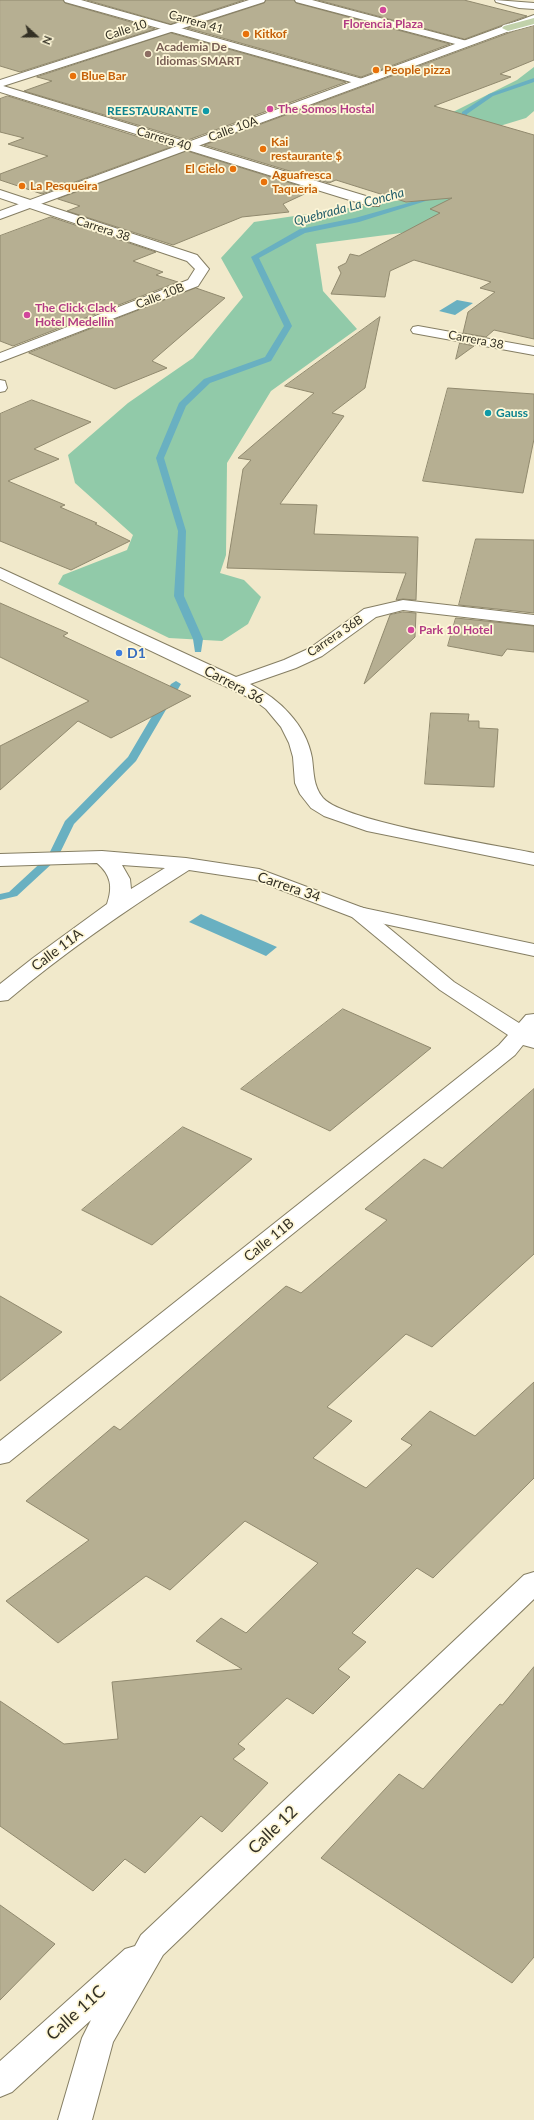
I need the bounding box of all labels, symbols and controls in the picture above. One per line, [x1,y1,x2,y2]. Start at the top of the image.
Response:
marker: Florencia Plaza [378,5,388,15]
street label: Carrera 41 [167,7,225,37]
north arrow [16,16,56,56]
street label: Calle 10 [103,17,149,43]
place label: Florencia Plaza [343,17,423,31]
place label: Kitkof [254,27,287,41]
marker: Kitkof [241,29,251,39]
text: N [40,34,55,47]
place label: Academia De Idiomas SMART [156,40,241,68]
marker: Academia De Idiomas SMART [143,49,153,59]
place label: People pizza [384,63,451,77]
marker: People pizza [371,65,381,75]
place label: Blue Bar [81,69,126,83]
marker: Blue Bar [68,71,78,81]
place label: The Somos Hostal [278,102,375,116]
place label: REESTAURANTE [107,104,198,118]
marker: The Somos Hostal [265,104,275,114]
marker: REESTAURANTE [201,106,211,116]
street label: Calle 10A [207,113,259,145]
street label: Carrera 40 [135,124,193,154]
place label: Kai restaurante $ [271,135,342,163]
marker: Kai restaurante $ [258,144,268,154]
place label: El Cielo [185,162,225,176]
marker: El Cielo [228,164,238,174]
place label: Aguafresca Taqueria [272,168,332,196]
marker: Aguafresca Taqueria [259,177,269,187]
place label: La Pesqueira [30,179,98,193]
marker: La Pesqueira [17,181,27,191]
water label: Quebrada La Concha [292,185,406,229]
street label: Carrera 38 [74,213,132,245]
street label: Calle 10B [134,280,186,312]
place label: The Click Clack Hotel Medellin [35,301,116,329]
marker: The Click Clack Hotel Medellin [22,310,32,320]
street label: Carrera 38 [447,328,505,352]
place label: Gauss [496,406,528,420]
marker: Gauss [483,408,493,418]
street label: Carrera 36B [305,612,365,660]
place label: Park 10 Hotel [419,623,493,637]
marker: Park 10 Hotel [406,625,416,635]
place label: D1 [127,645,146,661]
marker: D1 [114,648,124,658]
street label: Carrera 36 [201,662,267,708]
street label: Carrera 34 [255,868,323,906]
street label: Calle 11A [28,925,86,975]
street label: Calle 11B [241,1215,297,1265]
street label: Calle 12 [244,1802,302,1858]
street label: Calle 11C [42,1981,110,2045]

